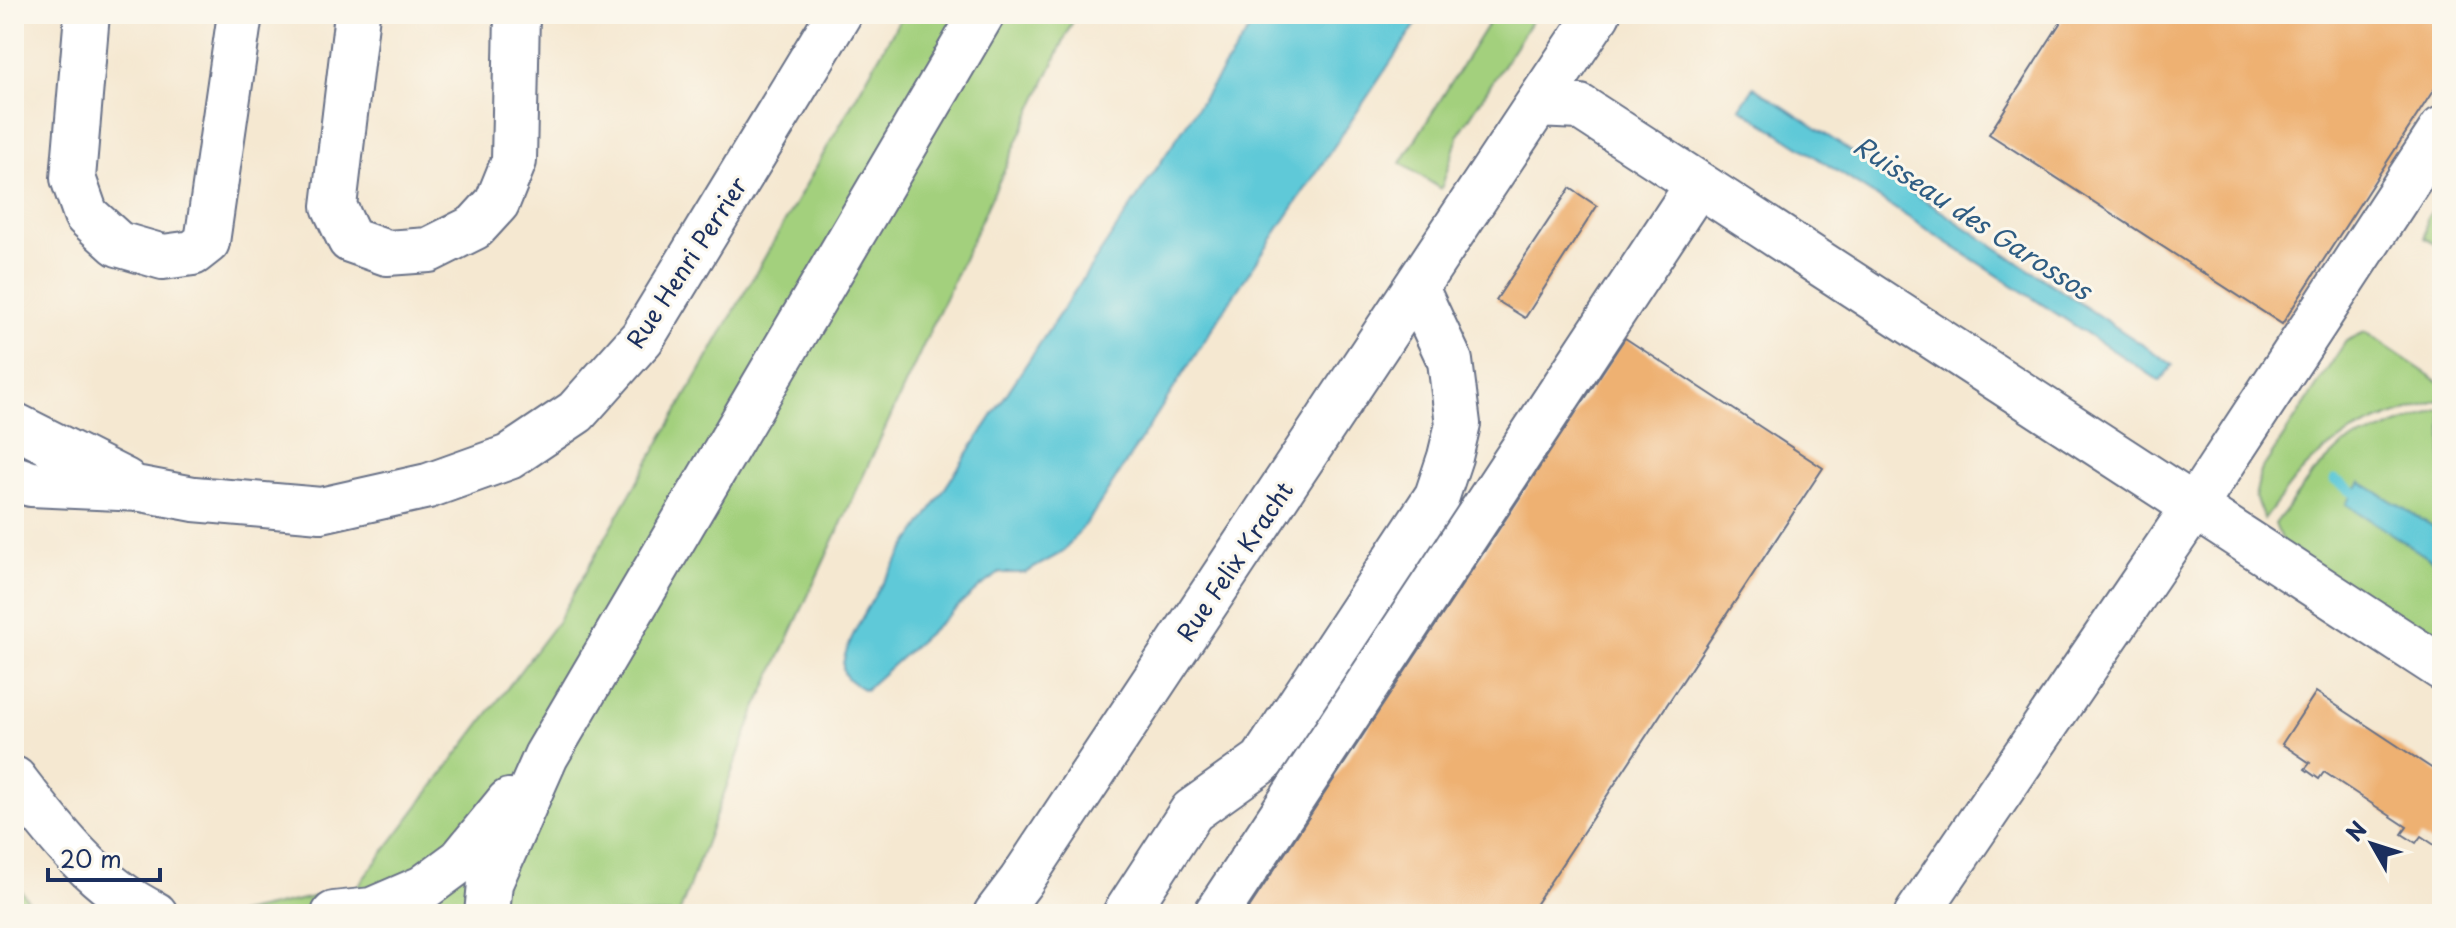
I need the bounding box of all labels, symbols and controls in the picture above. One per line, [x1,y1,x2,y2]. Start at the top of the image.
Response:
water label: Ruisseau des Garossos [1846,125,2102,310]
street label: Rue Henri Perrier [617,168,756,355]
street label: Rue Felix Kracht [1167,474,1301,648]
north arrow [2332,804,2412,884]
text: N [2337,813,2374,848]
scale bar [48,832,160,882]
text: 20 m [60,840,122,876]

